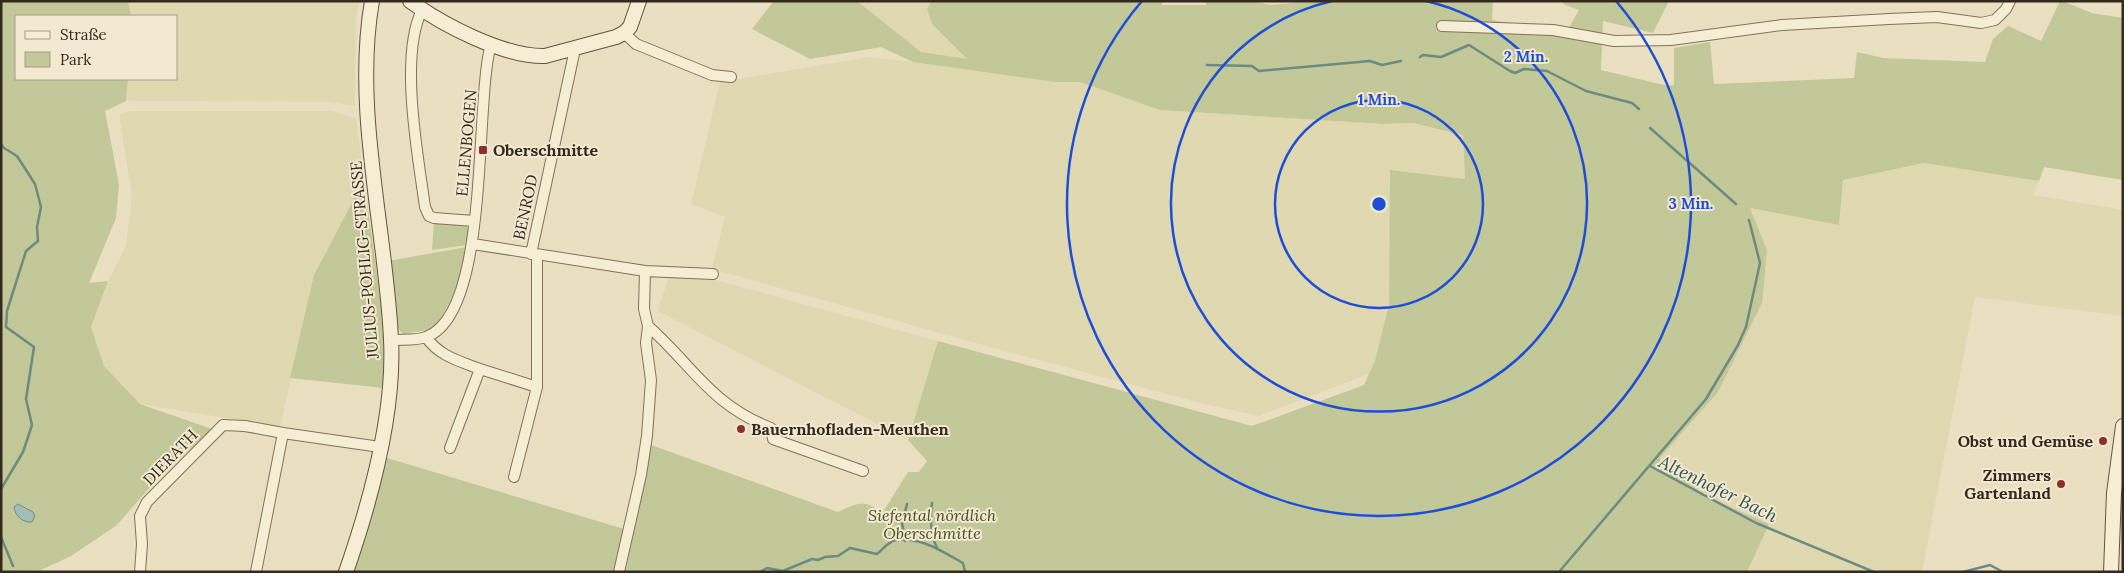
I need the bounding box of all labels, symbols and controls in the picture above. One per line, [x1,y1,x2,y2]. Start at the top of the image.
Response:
legend [15,15,178,80]
text: Straße [60,25,107,44]
text: 2 Min. [1504,47,1548,66]
text: Park [60,50,91,69]
street label: ELLENBOGEN [451,89,481,197]
text: 1 Min. [1358,90,1400,109]
place label: Oberschmitte [493,140,599,160]
marker: Oberschmitte [477,144,489,156]
street label: JULIUS-POHLIG-STRASSE [345,160,383,361]
street label: BENROD [508,172,542,242]
text: 3 Min. [1669,194,1713,213]
centre of rings [1370,195,1388,213]
place label: Bauernhofladen-Meuthen [751,419,949,439]
marker: Bauernhofladen-Meuthen [735,423,747,435]
street label: DIERATH [138,425,202,489]
place label: Obst und Gemüse [1958,431,2093,451]
marker: Obst und Gemüse [2097,435,2109,447]
water label: Altenhofer Bach [1654,449,1782,527]
place label: Zimmers Gartenland [1964,465,2051,503]
marker: Zimmers Gartenland [2055,478,2067,490]
park label: Siefental nördlich Oberschmitte [868,505,996,543]

